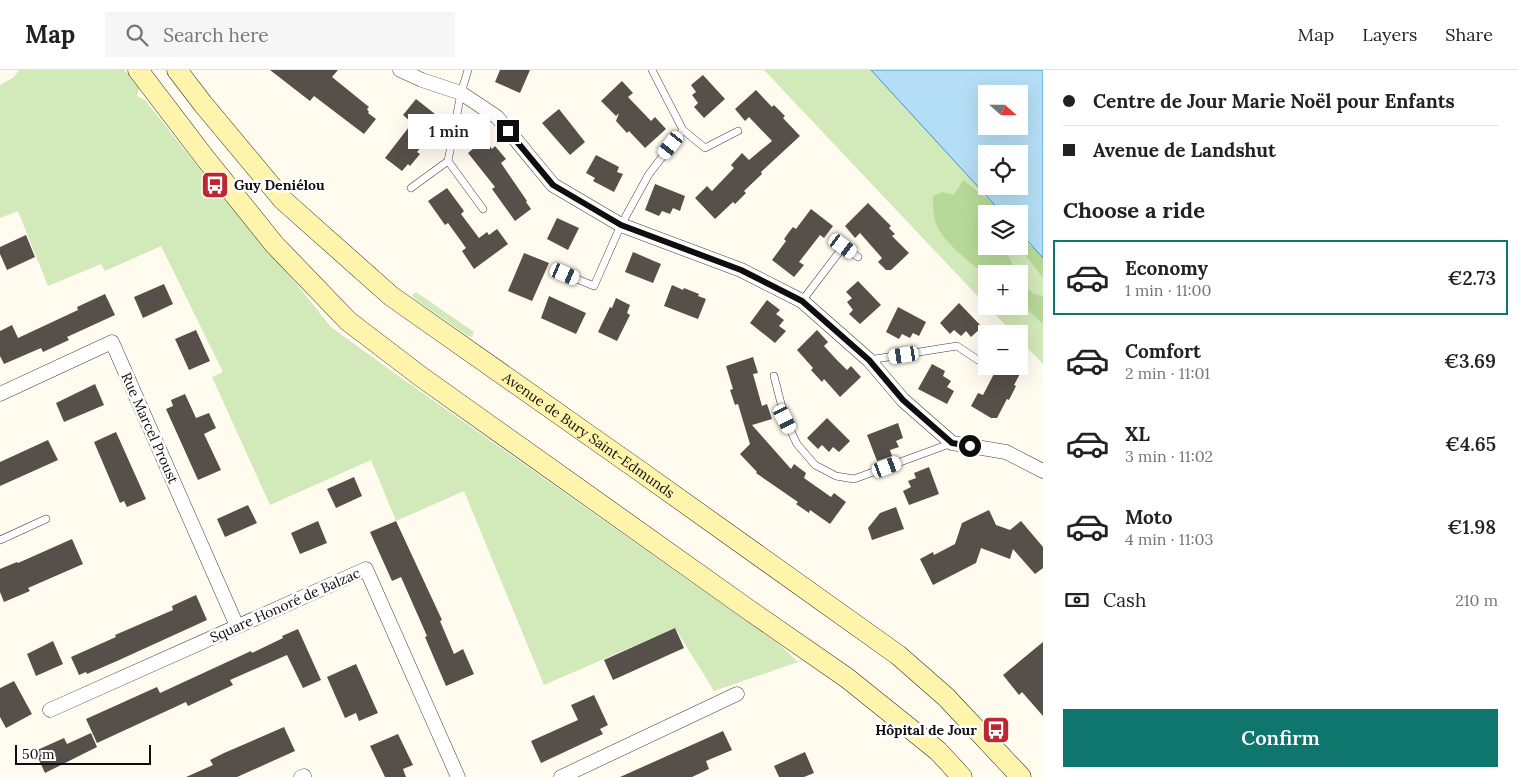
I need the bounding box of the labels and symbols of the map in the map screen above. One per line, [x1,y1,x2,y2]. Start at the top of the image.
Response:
north arrow [978,85,1028,135]
callout: 1 min [408,114,490,148]
route end [497,120,519,142]
car [655,129,686,161]
bus stop icon: Guy Deniélou [200,170,230,200]
place label: Guy Deniélou [234,176,325,194]
car [826,231,859,261]
car [548,261,581,287]
car [888,345,919,365]
street label: Avenue de Bury Saint-Edmunds [498,368,678,502]
street label: Rue Marcel Proust [117,370,183,487]
car [771,402,798,436]
route start [959,435,981,457]
car [870,455,903,479]
street label: Square Honoré de Balzac [207,564,363,646]
bus stop icon: Hôpital de Jour [981,715,1011,745]
place label: Hôpital de Jour [875,721,977,739]
scale bar [15,742,151,765]

